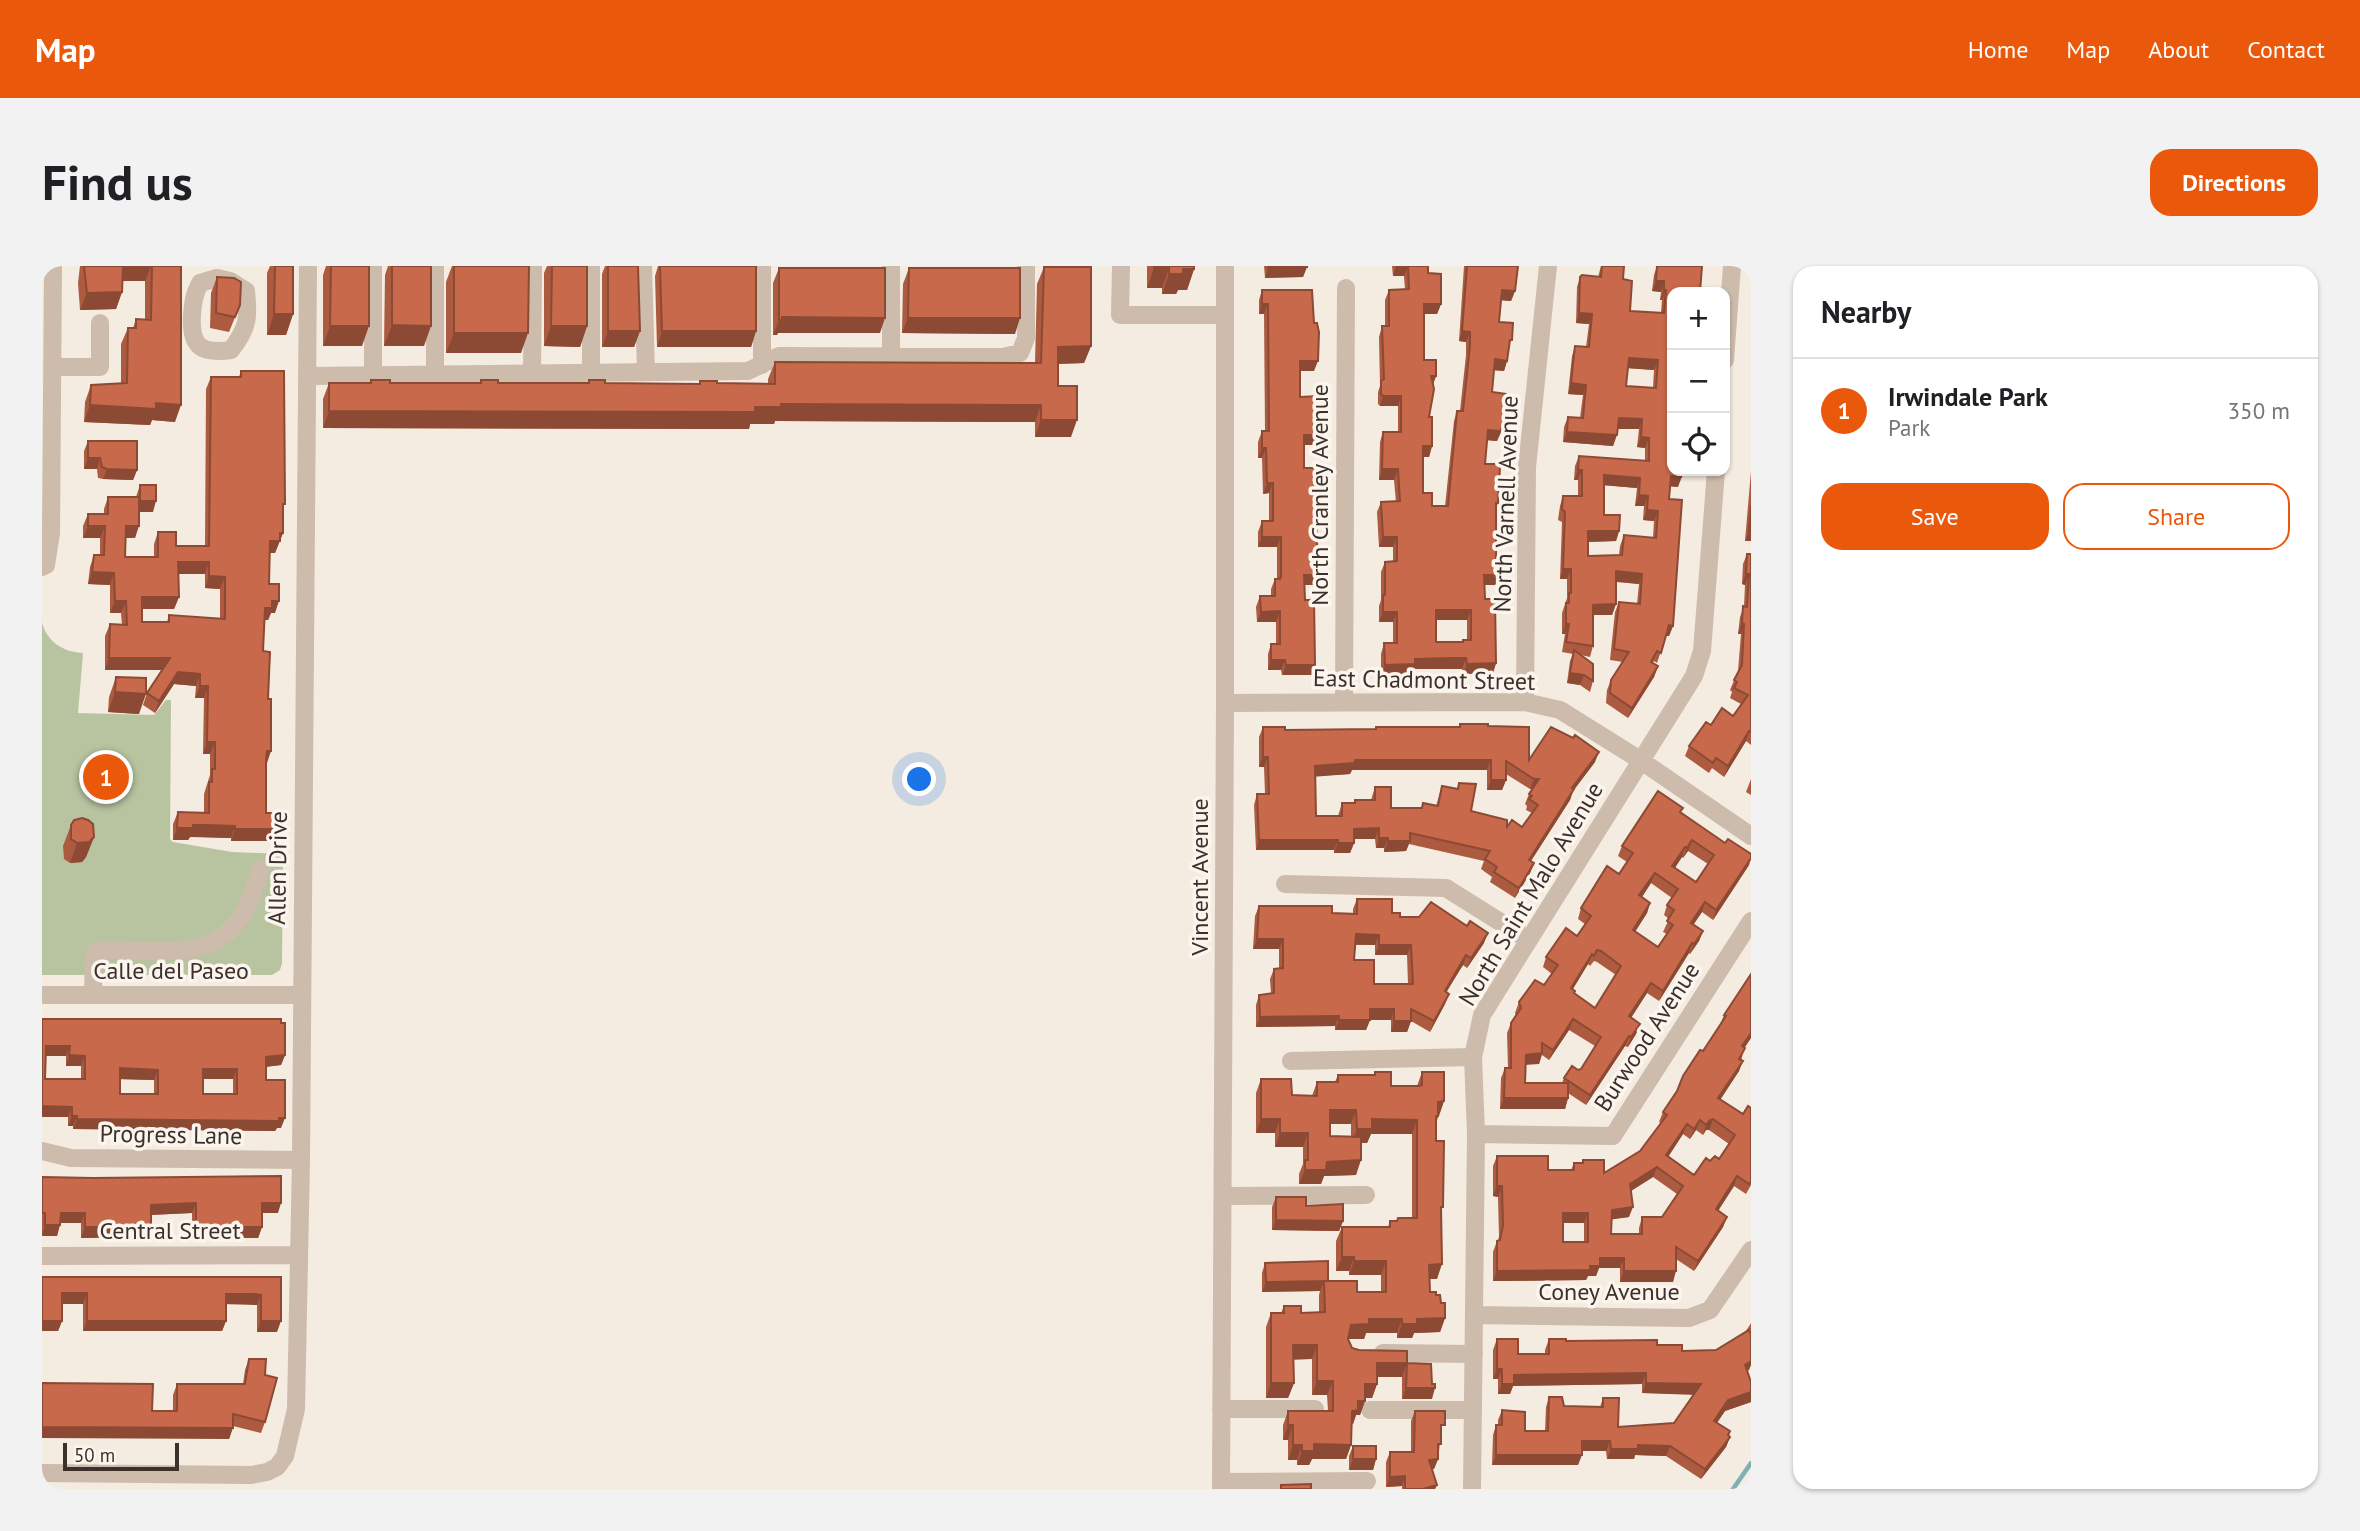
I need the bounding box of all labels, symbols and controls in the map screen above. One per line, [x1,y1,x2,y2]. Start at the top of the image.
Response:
text: Map [35,28,96,71]
text: Home [1968,34,2028,65]
text: Map [2066,34,2110,65]
text: About [2148,34,2209,65]
text: Contact [2247,34,2325,65]
button: Directions [2150,149,2318,216]
text: Find us [42,150,193,214]
map controls [1667,287,1730,476]
button: + [1667,287,1730,350]
text: Nearby [1821,292,1911,331]
button: − [1667,350,1730,413]
text: Irwindale Park [1888,380,2048,413]
street label: North Cranley Avenue [1304,384,1335,606]
street label: North Varnell Avenue [1486,395,1525,613]
text: 1 [1837,396,1851,425]
text: 350 m [2228,396,2290,425]
button: locate [1667,413,1730,476]
text: Park [1888,413,1930,442]
button: Save [1821,483,2049,550]
button: Share [2063,483,2290,550]
street label: East Chadmont Street [1313,662,1535,697]
pin: 1 [83,751,129,803]
your location [902,762,936,796]
street label: North Saint Malo Avenue [1451,776,1610,1011]
street label: Vincent Avenue [1184,798,1215,957]
street label: Allen Drive [261,811,294,925]
street label: Calle del Paseo [93,955,249,986]
street label: Burwood Avenue [1587,956,1706,1117]
street label: Progress Lane [99,1118,243,1151]
street label: Central Street [99,1215,241,1246]
street label: Coney Avenue [1538,1276,1680,1307]
scale bar [63,1440,178,1472]
text: 50 m [74,1443,115,1467]

